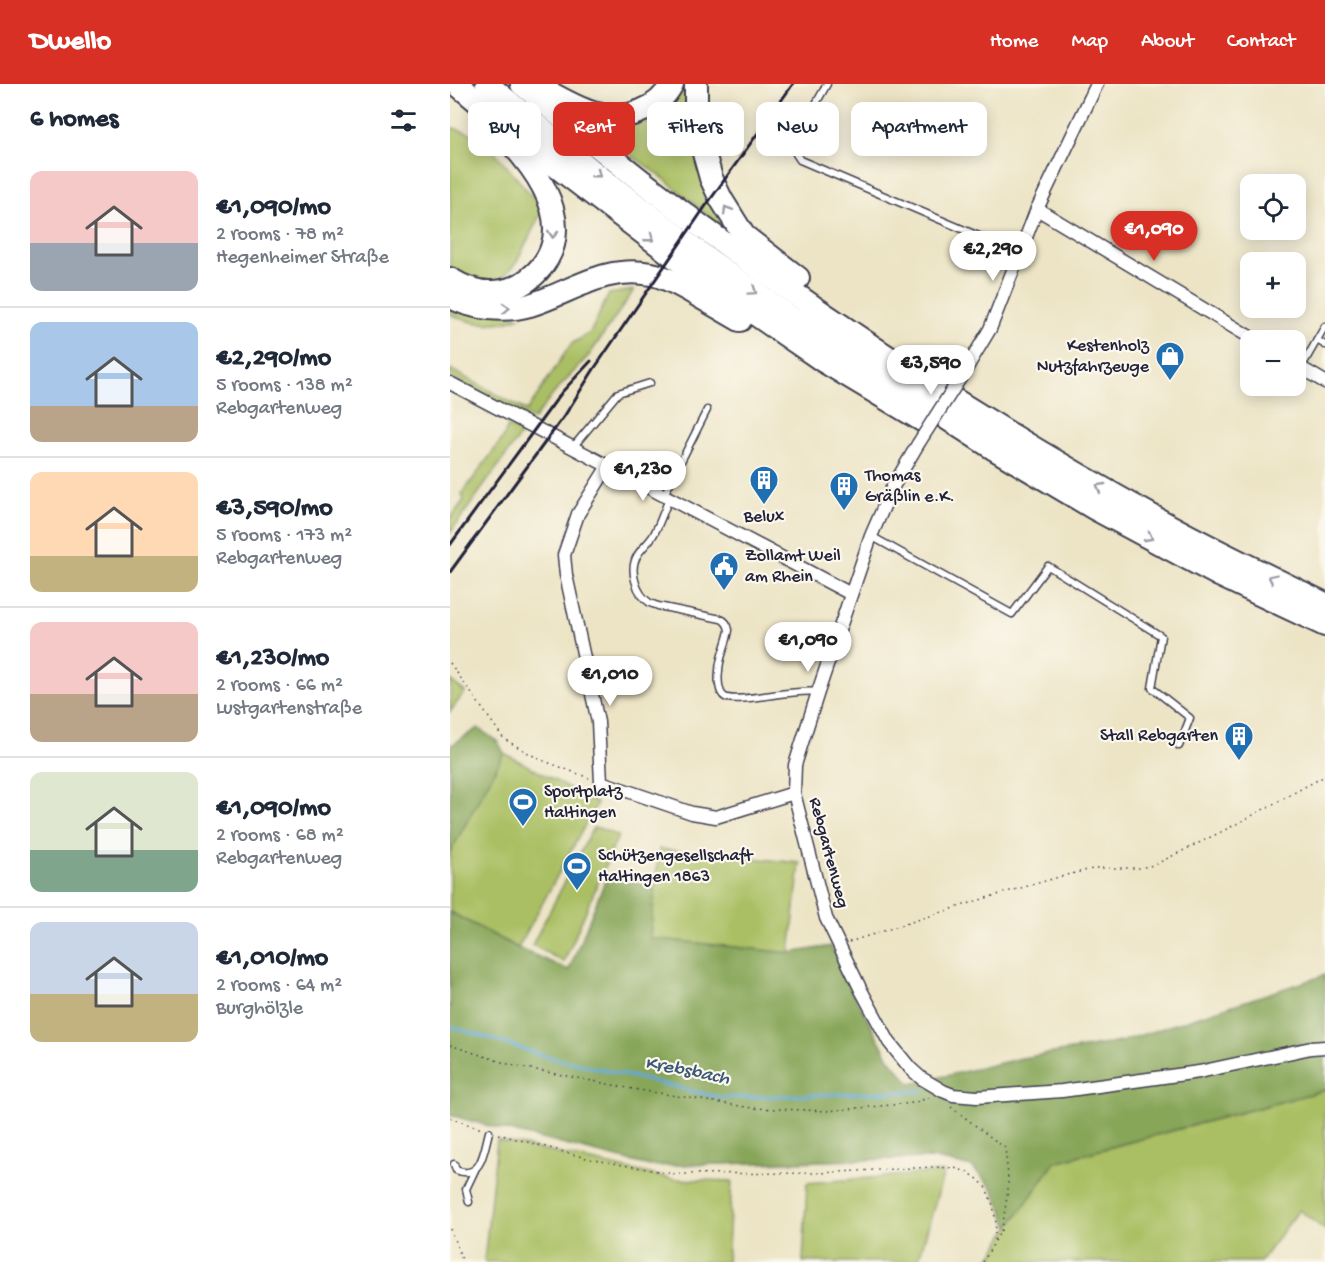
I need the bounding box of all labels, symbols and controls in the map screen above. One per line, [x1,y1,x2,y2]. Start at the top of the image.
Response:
text: Dwello [30,26,111,59]
text: Home [990,30,1038,55]
text: Map [1071,30,1108,55]
text: About [1141,30,1194,55]
text: Contact [1227,30,1295,55]
chip: Buy [468,102,541,156]
chip: Rent [553,102,635,156]
chip: Filters [647,102,744,156]
chip: New [756,102,839,156]
chip: Apartment [851,102,987,156]
icon: filters [387,104,420,137]
text: 6 homes [30,105,118,136]
one-way arrow [590,167,601,178]
map controls [1240,174,1306,396]
button: locate [1240,174,1306,240]
text: €1,090/mo [216,193,331,224]
icon: home [78,195,150,267]
one-way arrow [723,206,735,216]
pin: €1,090 [1105,211,1203,262]
text: €1,090 [1125,219,1184,242]
text: 2 rooms · 78 m² [216,224,344,247]
one-way arrow [547,229,560,238]
one-way arrow [643,231,654,242]
pin: €2,290 [944,231,1042,282]
text: €2,290 [963,239,1023,262]
text: Hegenheimer Straße [216,247,389,270]
button: + [1240,252,1306,318]
one-way arrow [747,284,758,295]
one-way arrow [502,301,511,314]
button: − [1240,330,1306,396]
place label: Kestenholz Nutzfahrzeuge [1037,336,1150,378]
shop icon: Kestenholz Nutzfahrzeuge [1154,340,1186,382]
text: €2,290/mo [216,344,331,375]
pin: €3,590 [882,345,980,396]
icon: home [78,346,150,418]
text: €3,590 [901,353,961,376]
text: 5 rooms · 138 m² [216,375,353,398]
text: Rebgartenweg [216,398,342,421]
pin: €1,230 [594,451,692,502]
text: €1,230 [614,459,672,482]
building icon: Belux [748,464,780,506]
place label: Thomas Gräßlin e.K. [864,466,955,508]
building icon: Thomas Gräßlin e.K. [828,470,860,512]
one-way arrow [1096,482,1106,494]
text: €3,590/mo [216,494,333,525]
icon: home [78,496,150,568]
place label: Belux [743,507,785,528]
text: 5 rooms · 173 m² [216,525,352,548]
one-way arrow [1143,530,1154,541]
place label: Zollamt Weil am Rhein [745,546,841,588]
text: Rebgartenweg [216,548,342,571]
public building icon: Zollamt Weil am Rhein [708,550,740,592]
one-way arrow [1268,574,1279,586]
pin: €1,090 [759,622,857,673]
text: €1,090 [779,630,838,653]
text: €1,230/mo [216,644,329,675]
icon: home [78,646,150,718]
pin: €1,010 [561,656,659,707]
text: €1,010 [581,664,639,687]
text: 2 rooms · 66 m² [216,675,343,698]
text: Lustgartenstraße [216,698,362,721]
building icon: Stall Rebgarten [1223,720,1255,762]
place label: Stall Rebgarten [1100,726,1218,747]
place label: Sportplatz Haltingen [544,782,623,824]
sports icon: Sportplatz Haltingen [507,786,539,828]
text: €1,090/mo [216,794,331,825]
street label: Rebgartenweg [803,795,853,911]
icon: home [78,796,150,868]
text: 2 rooms · 68 m² [216,825,344,848]
place label: Schützengesellschaft Haltingen 1863 [598,846,754,888]
text: Rebgartenweg [216,848,342,871]
sports icon: Schützengesellschaft Haltingen 1863 [561,850,593,892]
text: €1,010/mo [216,944,328,975]
icon: home [78,946,150,1018]
text: 2 rooms · 64 m² [216,975,342,998]
text: Burghölzle [216,998,303,1021]
water label: Krebsbach [643,1053,731,1091]

